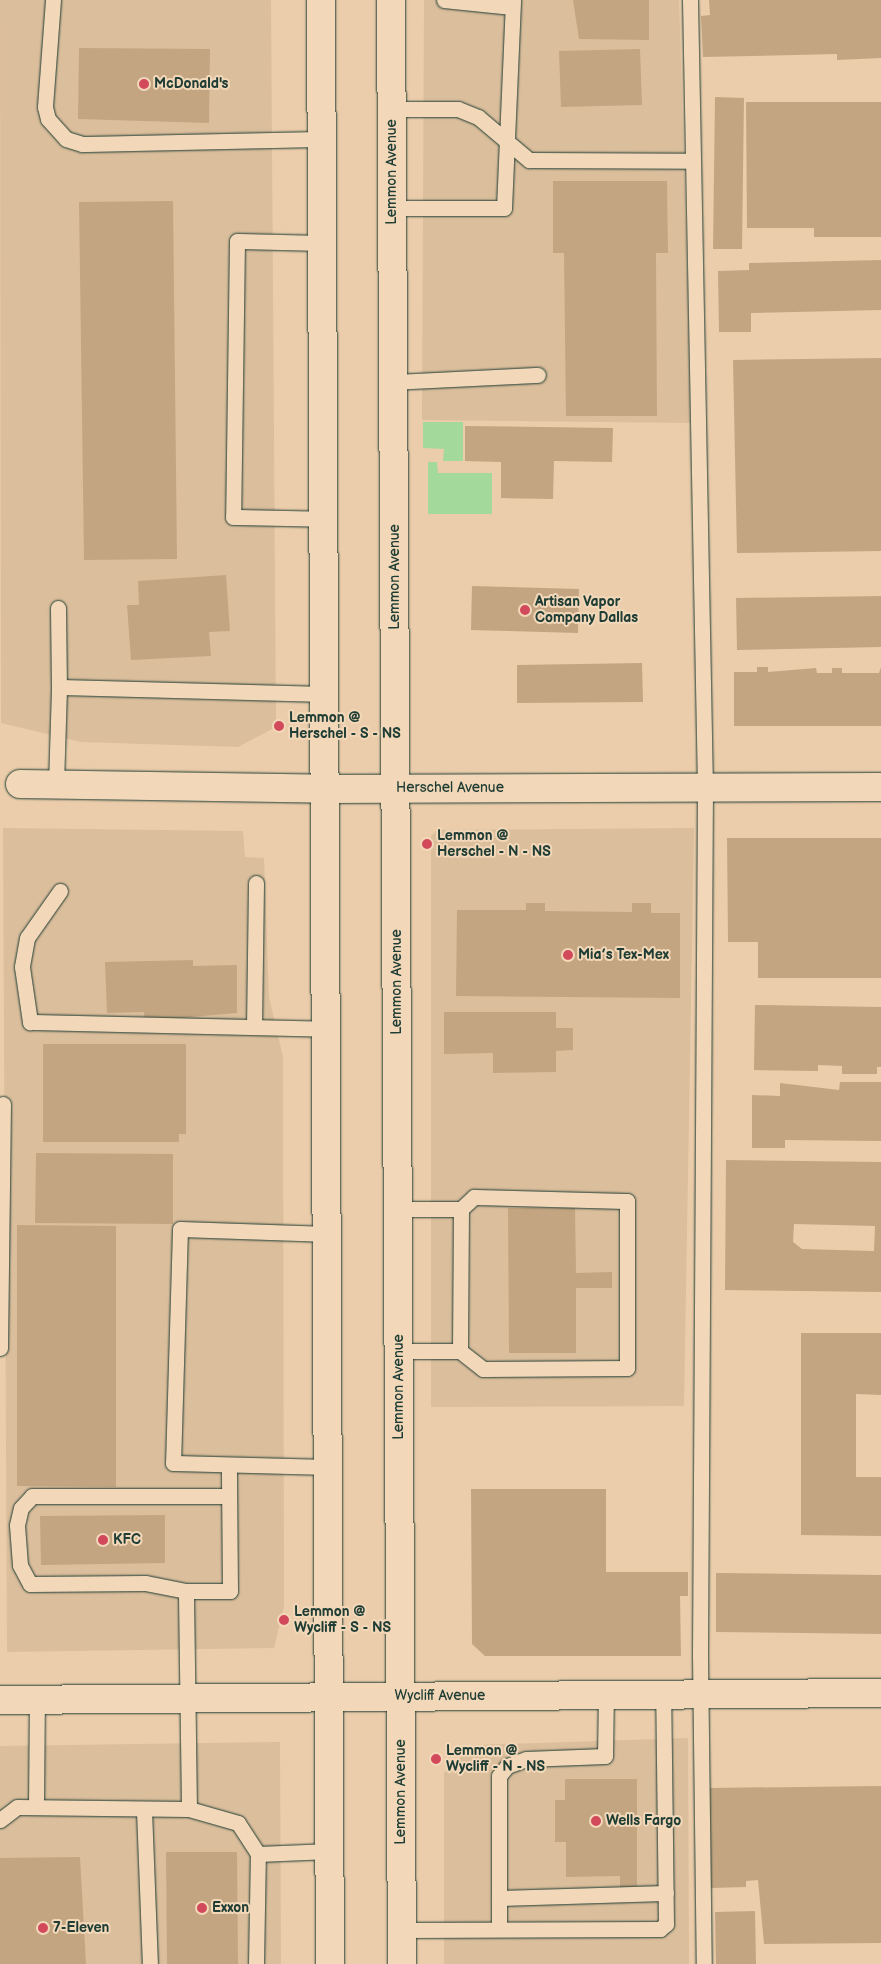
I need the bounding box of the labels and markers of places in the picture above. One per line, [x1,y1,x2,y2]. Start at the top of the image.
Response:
place label: McDonald's [154,76,228,92]
marker: McDonald's [138,78,150,90]
place label: Artisan Vapor Company Dallas [535,594,639,626]
marker: Artisan Vapor Company Dallas [519,604,531,616]
place label: Lemmon @ Herschel - S - NS [289,710,401,742]
marker: Lemmon @ Herschel - S - NS [273,720,285,732]
place label: Lemmon @ Herschel - N - NS [437,828,551,860]
marker: Lemmon @ Herschel - N - NS [421,838,433,850]
place label: Mia’s Tex-Mex [578,947,669,963]
marker: Mia’s Tex-Mex [562,949,574,961]
place label: KFC [113,1532,141,1548]
marker: KFC [97,1534,109,1546]
place label: Lemmon @ Wycliff - S - NS [294,1604,391,1636]
marker: Lemmon @ Wycliff - S - NS [278,1614,290,1626]
place label: Lemmon @ Wycliff - N - NS [446,1743,545,1775]
marker: Lemmon @ Wycliff - N - NS [430,1753,442,1765]
place label: Wells Fargo [606,1813,681,1829]
marker: Wells Fargo [590,1815,602,1827]
place label: Exxon [212,1900,249,1916]
marker: Exxon [196,1902,208,1914]
place label: 7-Eleven [53,1920,109,1936]
marker: 7-Eleven [37,1922,49,1934]

